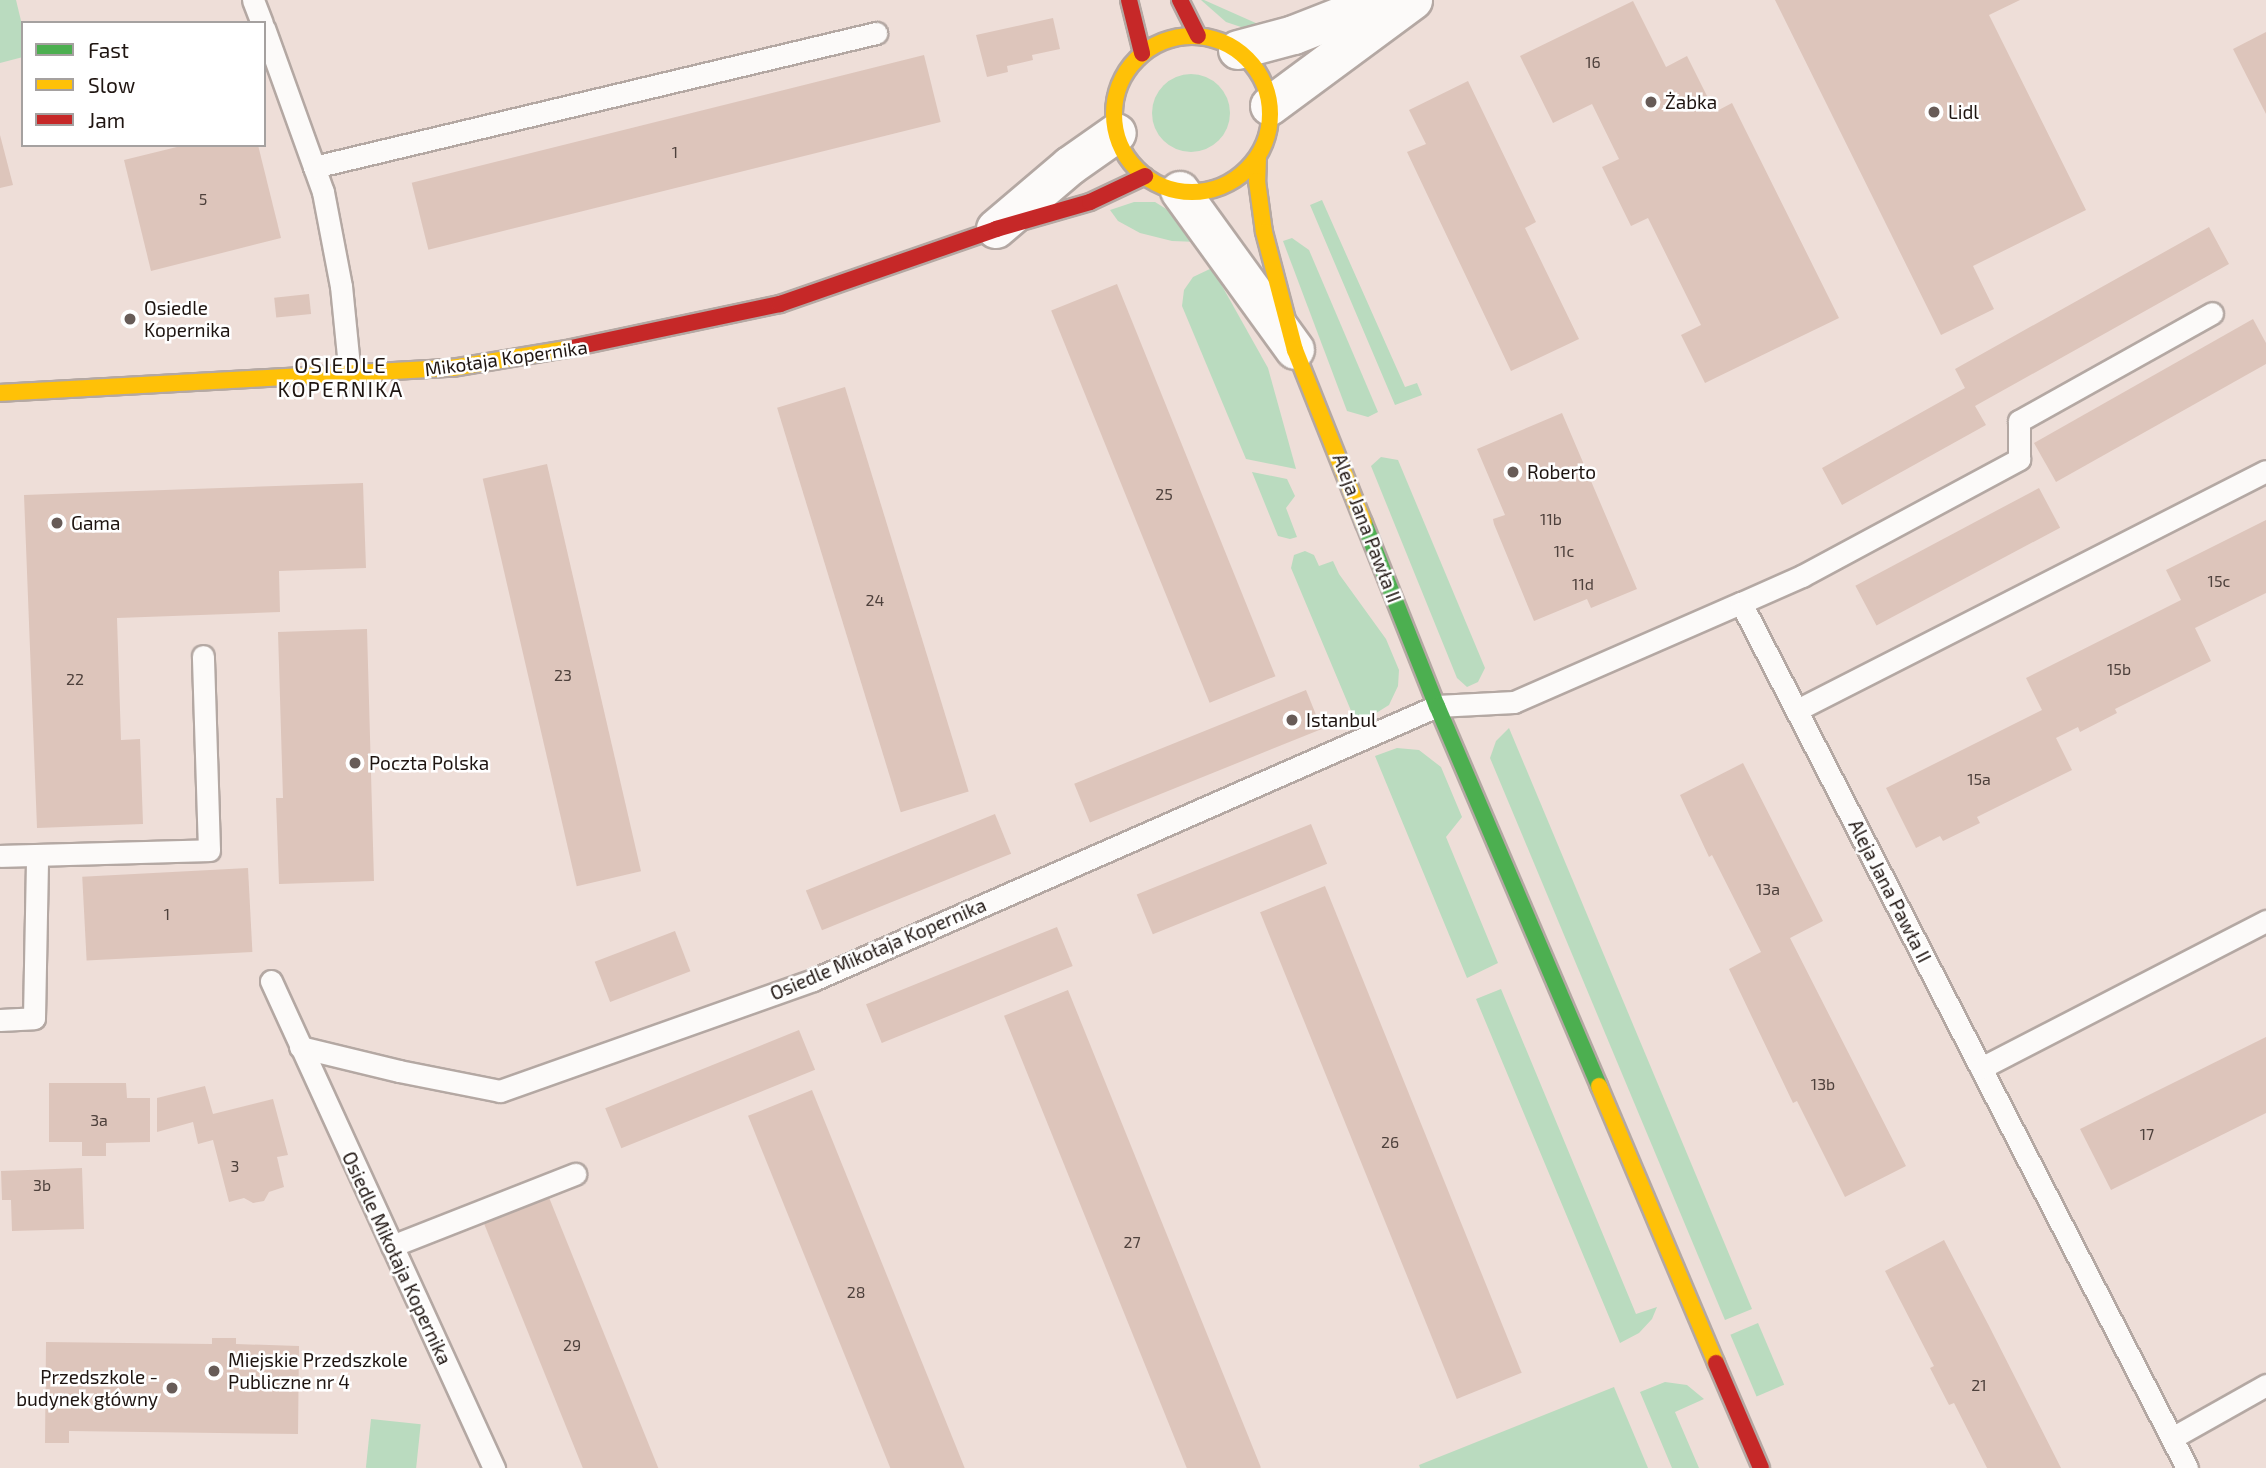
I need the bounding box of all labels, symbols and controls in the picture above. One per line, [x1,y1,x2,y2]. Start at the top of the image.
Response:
legend [21,21,266,147]
text: Fast [88,37,129,62]
house number: 16 [1585,52,1601,72]
text: Slow [88,72,135,97]
place label: Żabka [1665,91,1717,113]
marker: Żabka [1643,94,1659,110]
place label: Lidl [1948,101,1979,123]
marker: Lidl [1926,104,1942,120]
text: Jam [88,107,125,132]
house number: 1 [672,142,678,162]
house number: 5 [199,189,207,209]
place label: Osiedle Kopernika [144,297,230,341]
marker: Osiedle Kopernika [122,311,138,327]
street label: Mikołaja Kopernika [423,335,589,381]
district label: OSIEDLE KOPERNIKA [279,352,403,402]
street label: Aleja Jana Pawła II [1328,450,1406,606]
place label: Roberto [1527,461,1596,483]
marker: Roberto [1505,464,1521,480]
house number: 25 [1155,484,1173,504]
house number: 11b [1540,509,1562,529]
place label: Gama [71,512,120,534]
marker: Gama [49,515,65,531]
house number: 11c [1554,541,1574,561]
house number: 15c [2208,571,2230,591]
house number: 11d [1572,574,1594,594]
house number: 24 [866,590,884,610]
house number: 15b [2107,659,2131,679]
house number: 23 [554,665,572,685]
house number: 22 [66,669,84,689]
place label: Istanbul [1306,709,1377,731]
marker: Istanbul [1284,712,1300,728]
place label: Poczta Polska [369,752,489,774]
marker: Poczta Polska [347,755,363,771]
house number: 15a [1967,769,1991,789]
street label: Aleja Jana Pawła II [1844,816,1936,966]
house number: 13a [1756,879,1780,899]
street label: Osiedle Mikołaja Kopernika [767,893,989,1005]
house number: 1 [164,904,170,924]
house number: 13b [1811,1074,1835,1094]
house number: 3a [90,1110,108,1130]
house number: 17 [2140,1124,2154,1144]
house number: 26 [1381,1132,1399,1152]
street label: Osiedle Mikołaja Kopernika [338,1148,456,1368]
house number: 3 [231,1156,239,1176]
house number: 3b [33,1175,51,1195]
house number: 27 [1123,1232,1141,1252]
house number: 28 [847,1282,865,1302]
house number: 29 [563,1335,581,1355]
place label: Miejskie Przedszkole Publiczne nr 4 [228,1349,408,1393]
marker: Miejskie Przedszkole Publiczne nr 4 [206,1363,222,1379]
place label: Przedszkole - budynek główny [16,1366,158,1410]
house number: 21 [1971,1375,1987,1395]
marker: Przedszkole - budynek główny [164,1380,180,1396]

